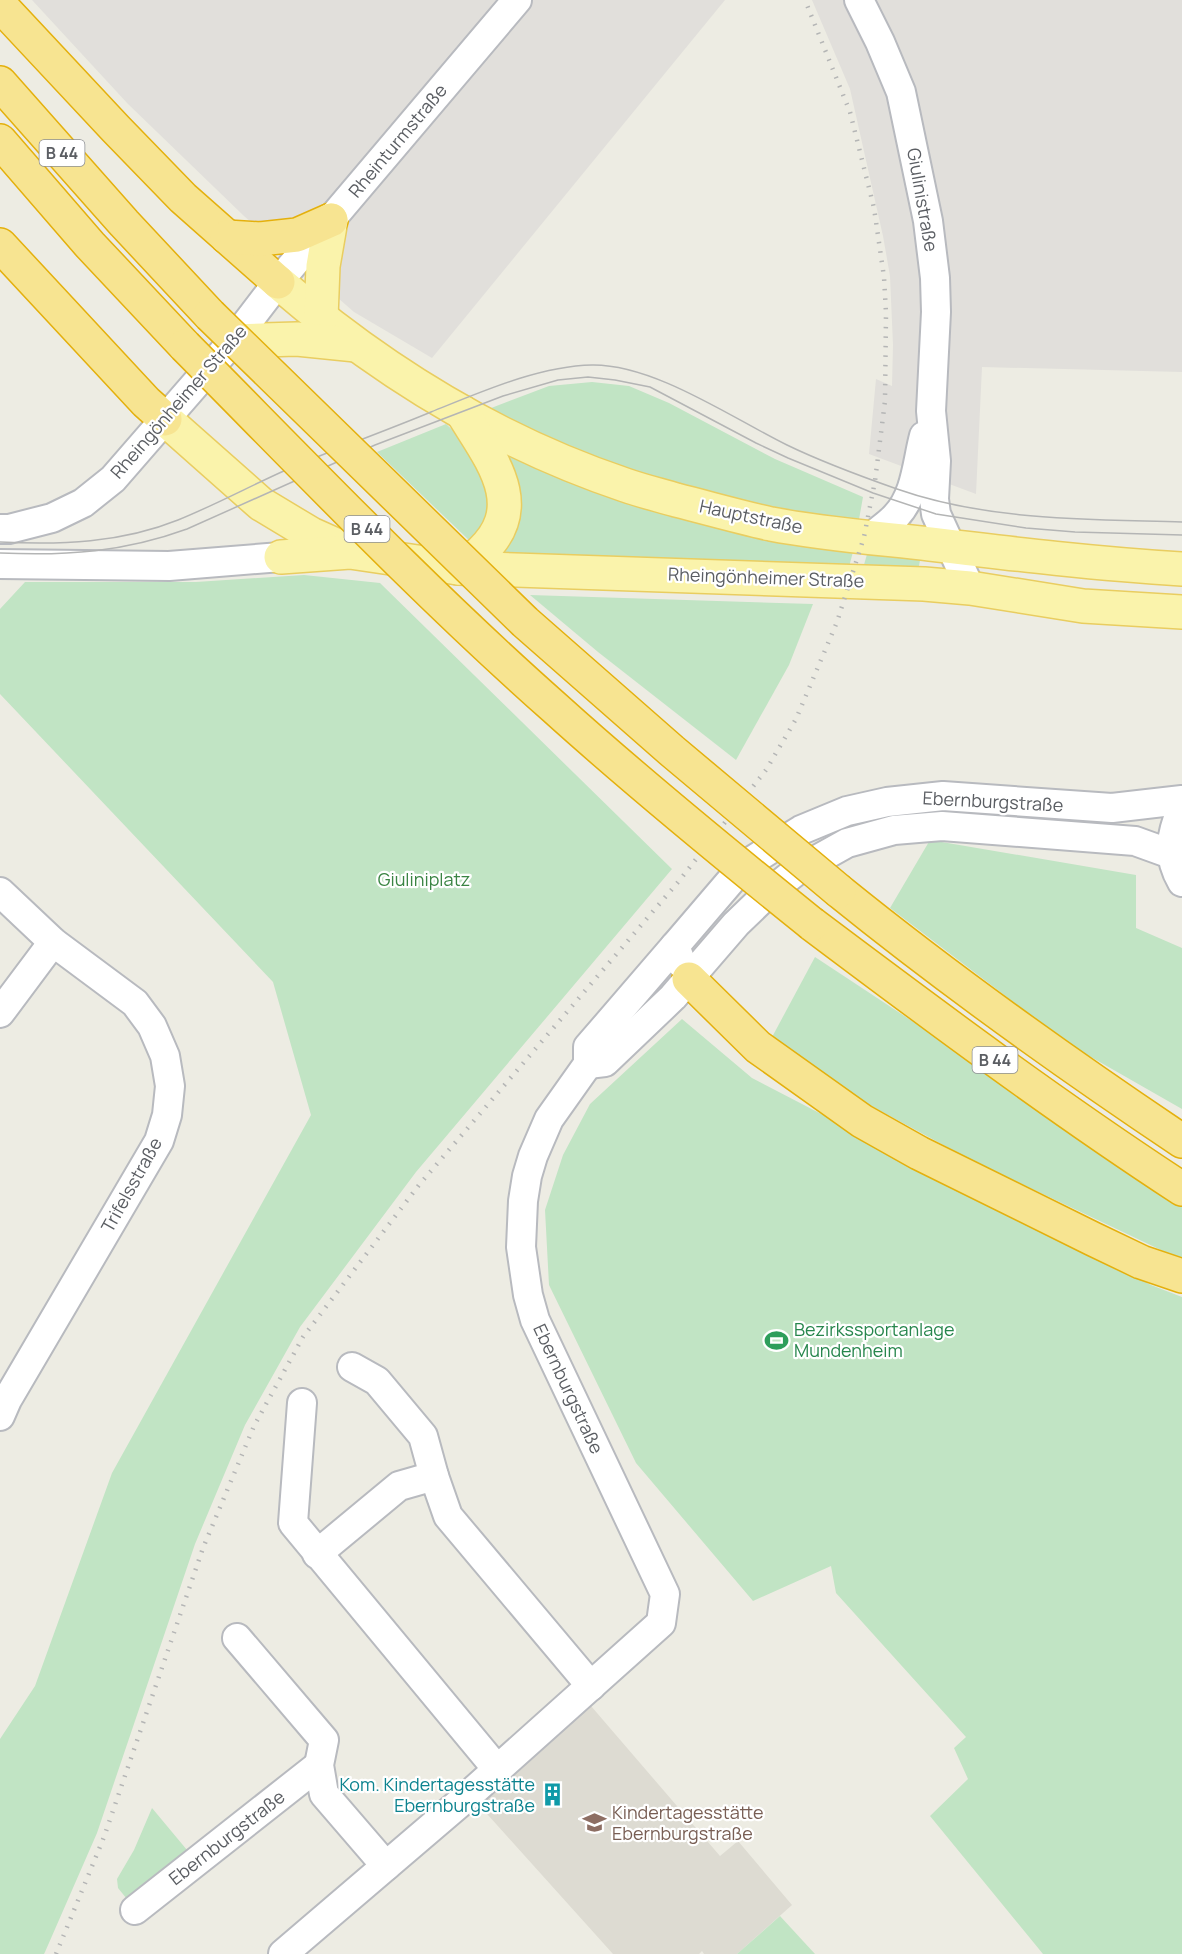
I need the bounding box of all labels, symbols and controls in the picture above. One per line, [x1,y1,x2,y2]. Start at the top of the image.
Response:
street label: Rheinturmstraße [343,79,452,202]
road number: B 44 [40,140,84,166]
street label: Giulinistraße [902,146,944,254]
street label: Rheingönheimer Straße [105,319,252,483]
street label: Hauptstraße [697,493,805,539]
road number: B 44 [344,516,389,542]
street label: Rheingönheimer Straße [667,562,865,592]
street label: Ebernburgstraße [922,785,1064,817]
park label: Giuliniplatz [378,867,470,891]
road number: B 44 [972,1047,1018,1073]
street label: Trifelsstraße [95,1133,167,1236]
place label: Bezirkssportanlage Mundenheim [794,1317,955,1362]
street label: Ebernburgstraße [528,1320,610,1457]
sports icon: Bezirkssportanlage Mundenheim [763,1327,789,1353]
place label: Kom. Kindertagesstätte Ebernburgstraße [339,1772,535,1817]
building icon: Kom. Kindertagesstätte Ebernburgstraße [540,1782,566,1808]
street label: Ebernburgstraße [164,1784,289,1890]
place label: Kindertagesstätte Ebernburgstraße [612,1800,764,1845]
school or university icon: Kindertagesstätte Ebernburgstraße [581,1810,607,1836]

